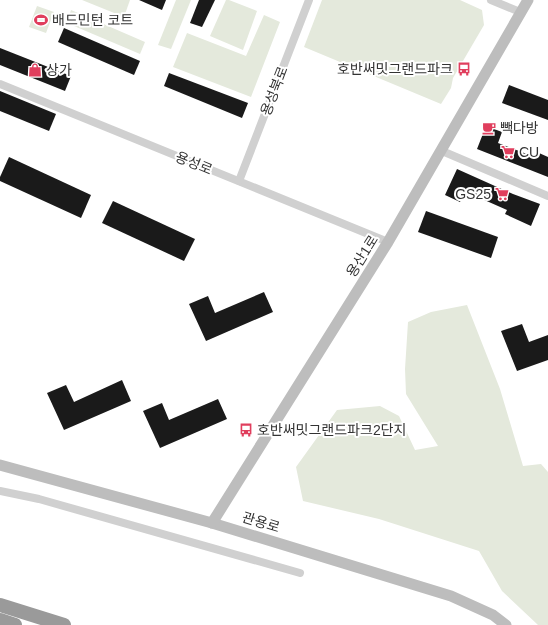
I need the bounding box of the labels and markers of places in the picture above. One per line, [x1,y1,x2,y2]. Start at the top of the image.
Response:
sports icon: 배드민턴 코트 [33,12,49,28]
place label: 배드민턴 코트 [52,12,133,28]
place label: 호반써밋그랜드파크 [337,61,453,77]
bus stop icon: 호반써밋그랜드파크 [456,61,472,77]
shop icon: 상가 [27,62,43,78]
place label: 상가 [46,62,72,78]
cafe icon: 빽다방 [481,120,497,136]
place label: 빽다방 [500,120,539,136]
supermarket icon: CU [500,144,516,160]
place label: CU [519,144,539,160]
place label: GS25 [455,186,491,202]
supermarket icon: GS25 [494,186,510,202]
bus stop icon: 호반써밋그랜드파크2단지 [238,422,254,438]
place label: 호반써밋그랜드파크2단지 [257,422,406,438]

